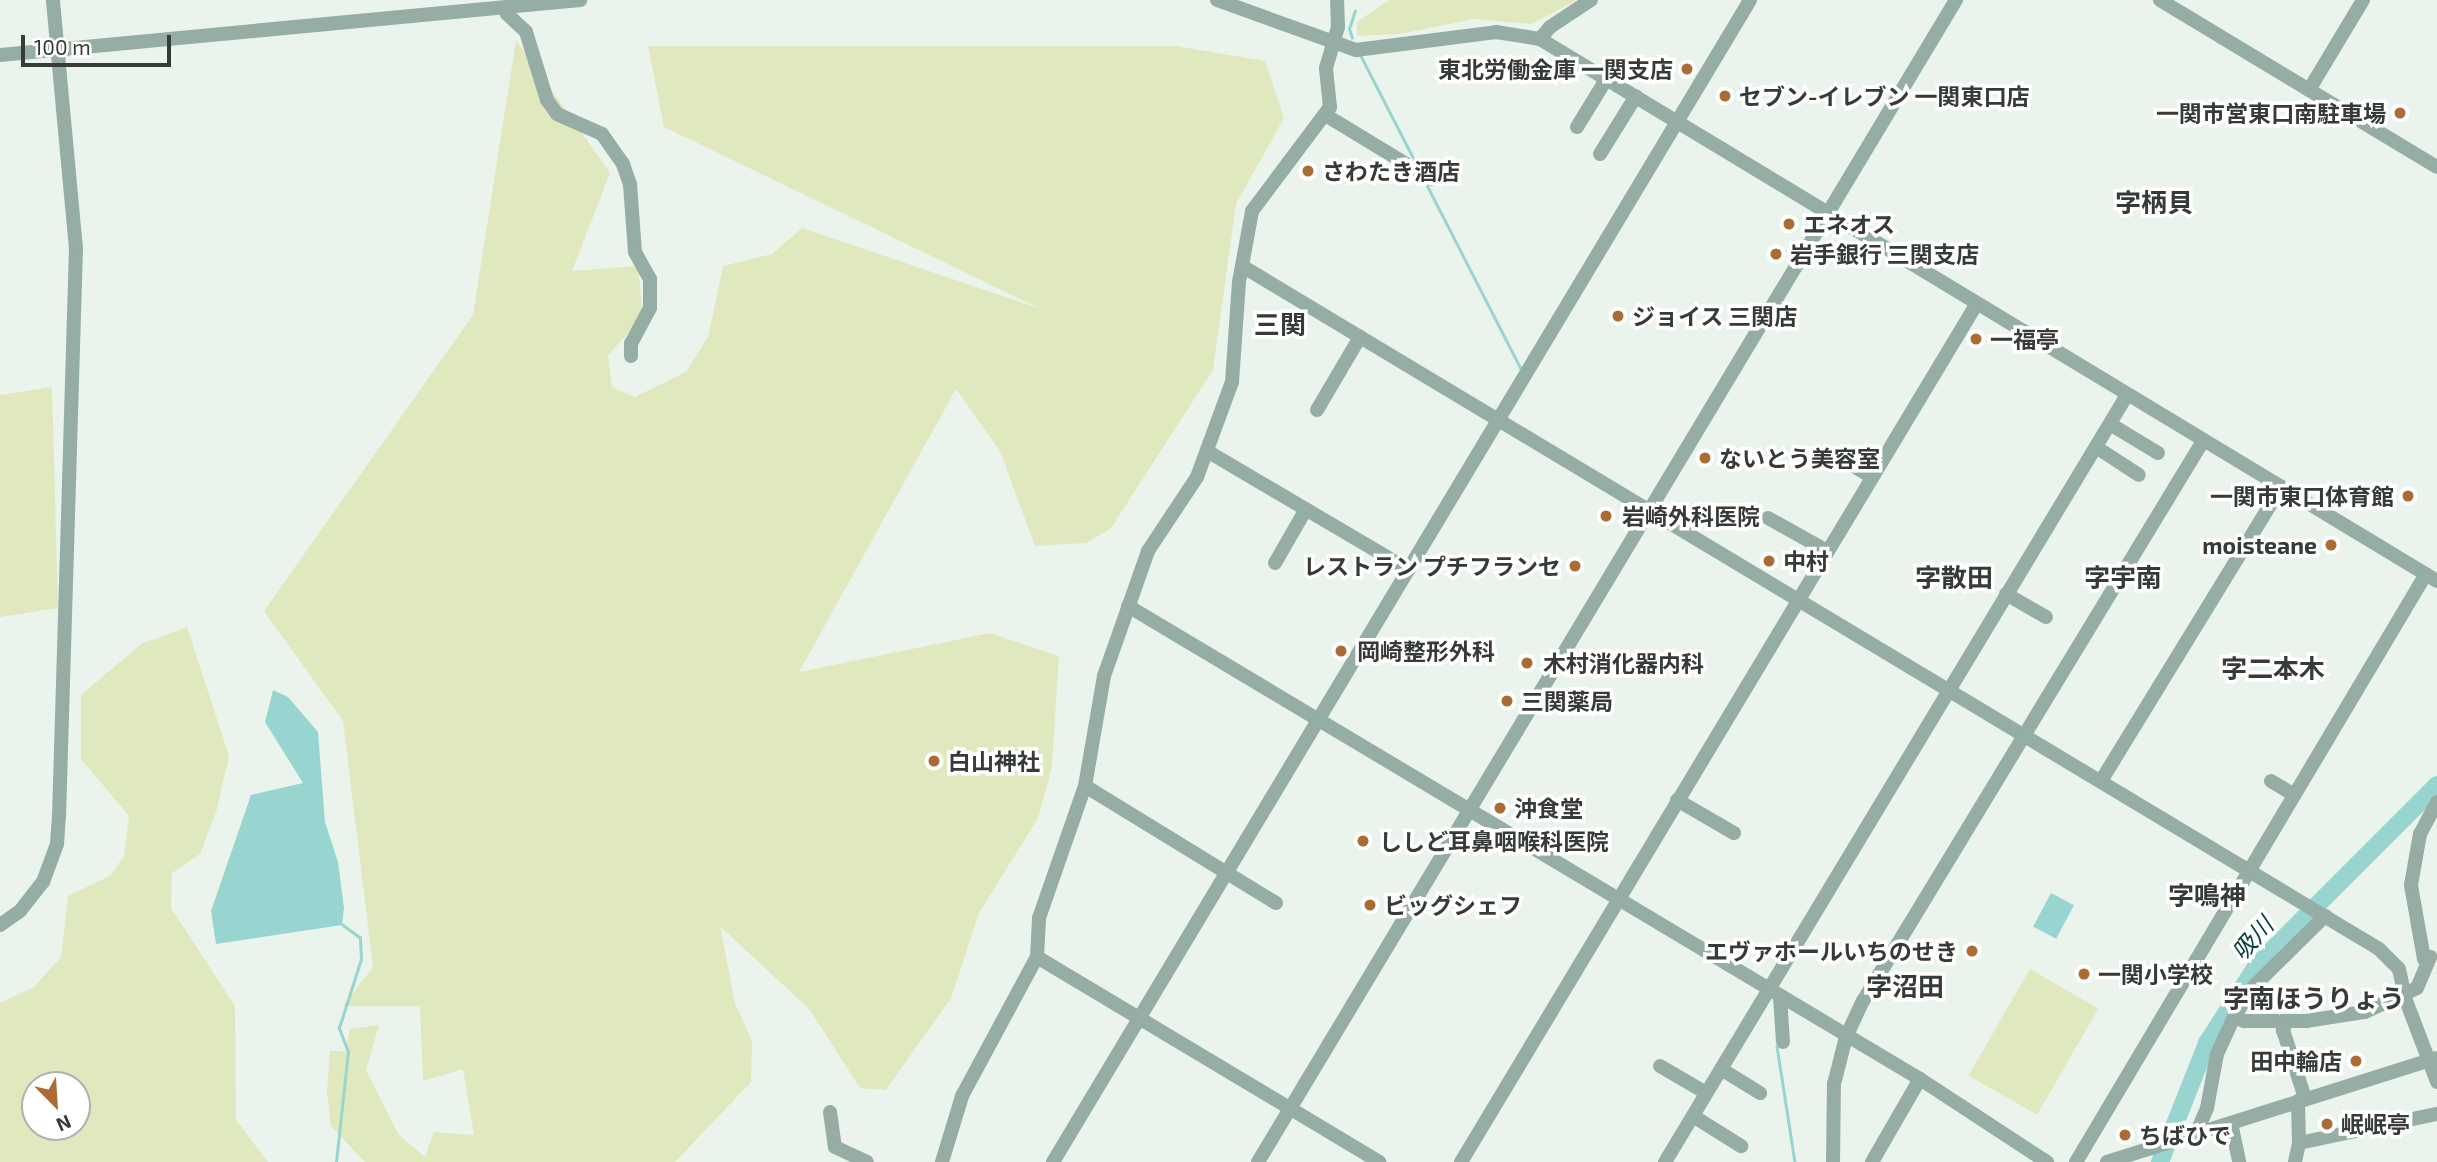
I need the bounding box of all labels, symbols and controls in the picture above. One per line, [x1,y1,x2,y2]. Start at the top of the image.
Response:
scale bar [24,21,175,65]
text: 100 m [34,34,91,59]
place label: 東北労働金庫 一関支店 [1438,55,1673,83]
marker: 東北労働金庫 一関支店 [1679,61,1695,77]
place label: セブン-イレブン 一関東口店 [1739,82,2029,110]
marker: セブン-イレブン 一関東口店 [1717,88,1733,104]
place label: 一関市営東口南駐車場 [2156,99,2386,127]
marker: 一関市営東口南駐車場 [2392,105,2408,121]
place label: さわたき酒店 [1322,157,1460,185]
marker: さわたき酒店 [1300,163,1316,179]
district label: 字柄貝 [2115,186,2193,218]
place label: エネオス [1803,210,1895,238]
marker: エネオス [1781,216,1797,232]
place label: 岩手銀行 三関支店 [1790,240,1979,268]
marker: 岩手銀行 三関支店 [1768,246,1784,262]
place label: ジョイス 三関店 [1632,302,1798,330]
district label: 三関 [1254,308,1306,340]
marker: ジョイス 三関店 [1610,308,1626,324]
place label: 一福亭 [1990,325,2059,353]
marker: 一福亭 [1968,331,1984,347]
place label: ないとう美容室 [1719,444,1880,472]
marker: ないとう美容室 [1697,450,1713,466]
place label: 一関市東口体育館 [2210,482,2394,510]
marker: 一関市東口体育館 [2400,488,2416,504]
place label: 岩崎外科医院 [1622,502,1760,530]
marker: 岩崎外科医院 [1596,506,1616,526]
place label: moisteane [2202,531,2317,559]
marker: moisteane [2323,537,2339,553]
place label: 中村 [1783,547,1829,575]
place label: レストラン プチフランセ [1303,552,1561,580]
marker: 中村 [1761,553,1777,569]
marker: レストラン プチフランセ [1567,558,1583,574]
district label: 字散田 [1915,561,1993,593]
district label: 字宇南 [2084,561,2162,593]
place label: 岡崎整形外科 [1357,637,1495,665]
marker: 岡崎整形外科 [1331,641,1351,661]
place label: 木村消化器内科 [1543,649,1704,677]
district label: 字二本木 [2221,652,2325,684]
marker: 木村消化器内科 [1517,653,1537,673]
place label: 三関薬局 [1521,687,1613,715]
marker: 三関薬局 [1499,693,1515,709]
place label: 白山神社 [948,747,1040,775]
marker: 白山神社 [926,753,942,769]
place label: 沖食堂 [1514,794,1583,822]
marker: 沖食堂 [1492,800,1508,816]
place label: ししど耳鼻咽喉科医院 [1379,827,1609,855]
marker: ししど耳鼻咽喉科医院 [1353,831,1373,851]
district label: 字鳴神 [2168,879,2246,911]
place label: ビッグシェフ [1384,891,1522,919]
marker: ビッグシェフ [1362,897,1378,913]
water label: 吸川 [2225,911,2279,965]
place label: エヴァホールいちのせき [1705,937,1958,965]
marker: エヴァホールいちのせき [1964,943,1980,959]
place label: 一関小学校 [2098,960,2213,988]
marker: 一関小学校 [2076,966,2092,982]
district label: 字沼田 [1866,970,1944,1002]
district label: 字南ほうりょう [2223,982,2405,1014]
place label: 田中輪店 [2250,1047,2342,1075]
marker: 田中輪店 [2348,1053,2364,1069]
north arrow [21,1071,91,1141]
place label: 岷岷亭 [2341,1110,2410,1138]
text: N [53,1111,75,1137]
marker: 岷岷亭 [2319,1116,2335,1132]
place label: ちばひで [2139,1121,2231,1149]
marker: ちばひで [2117,1127,2133,1143]

